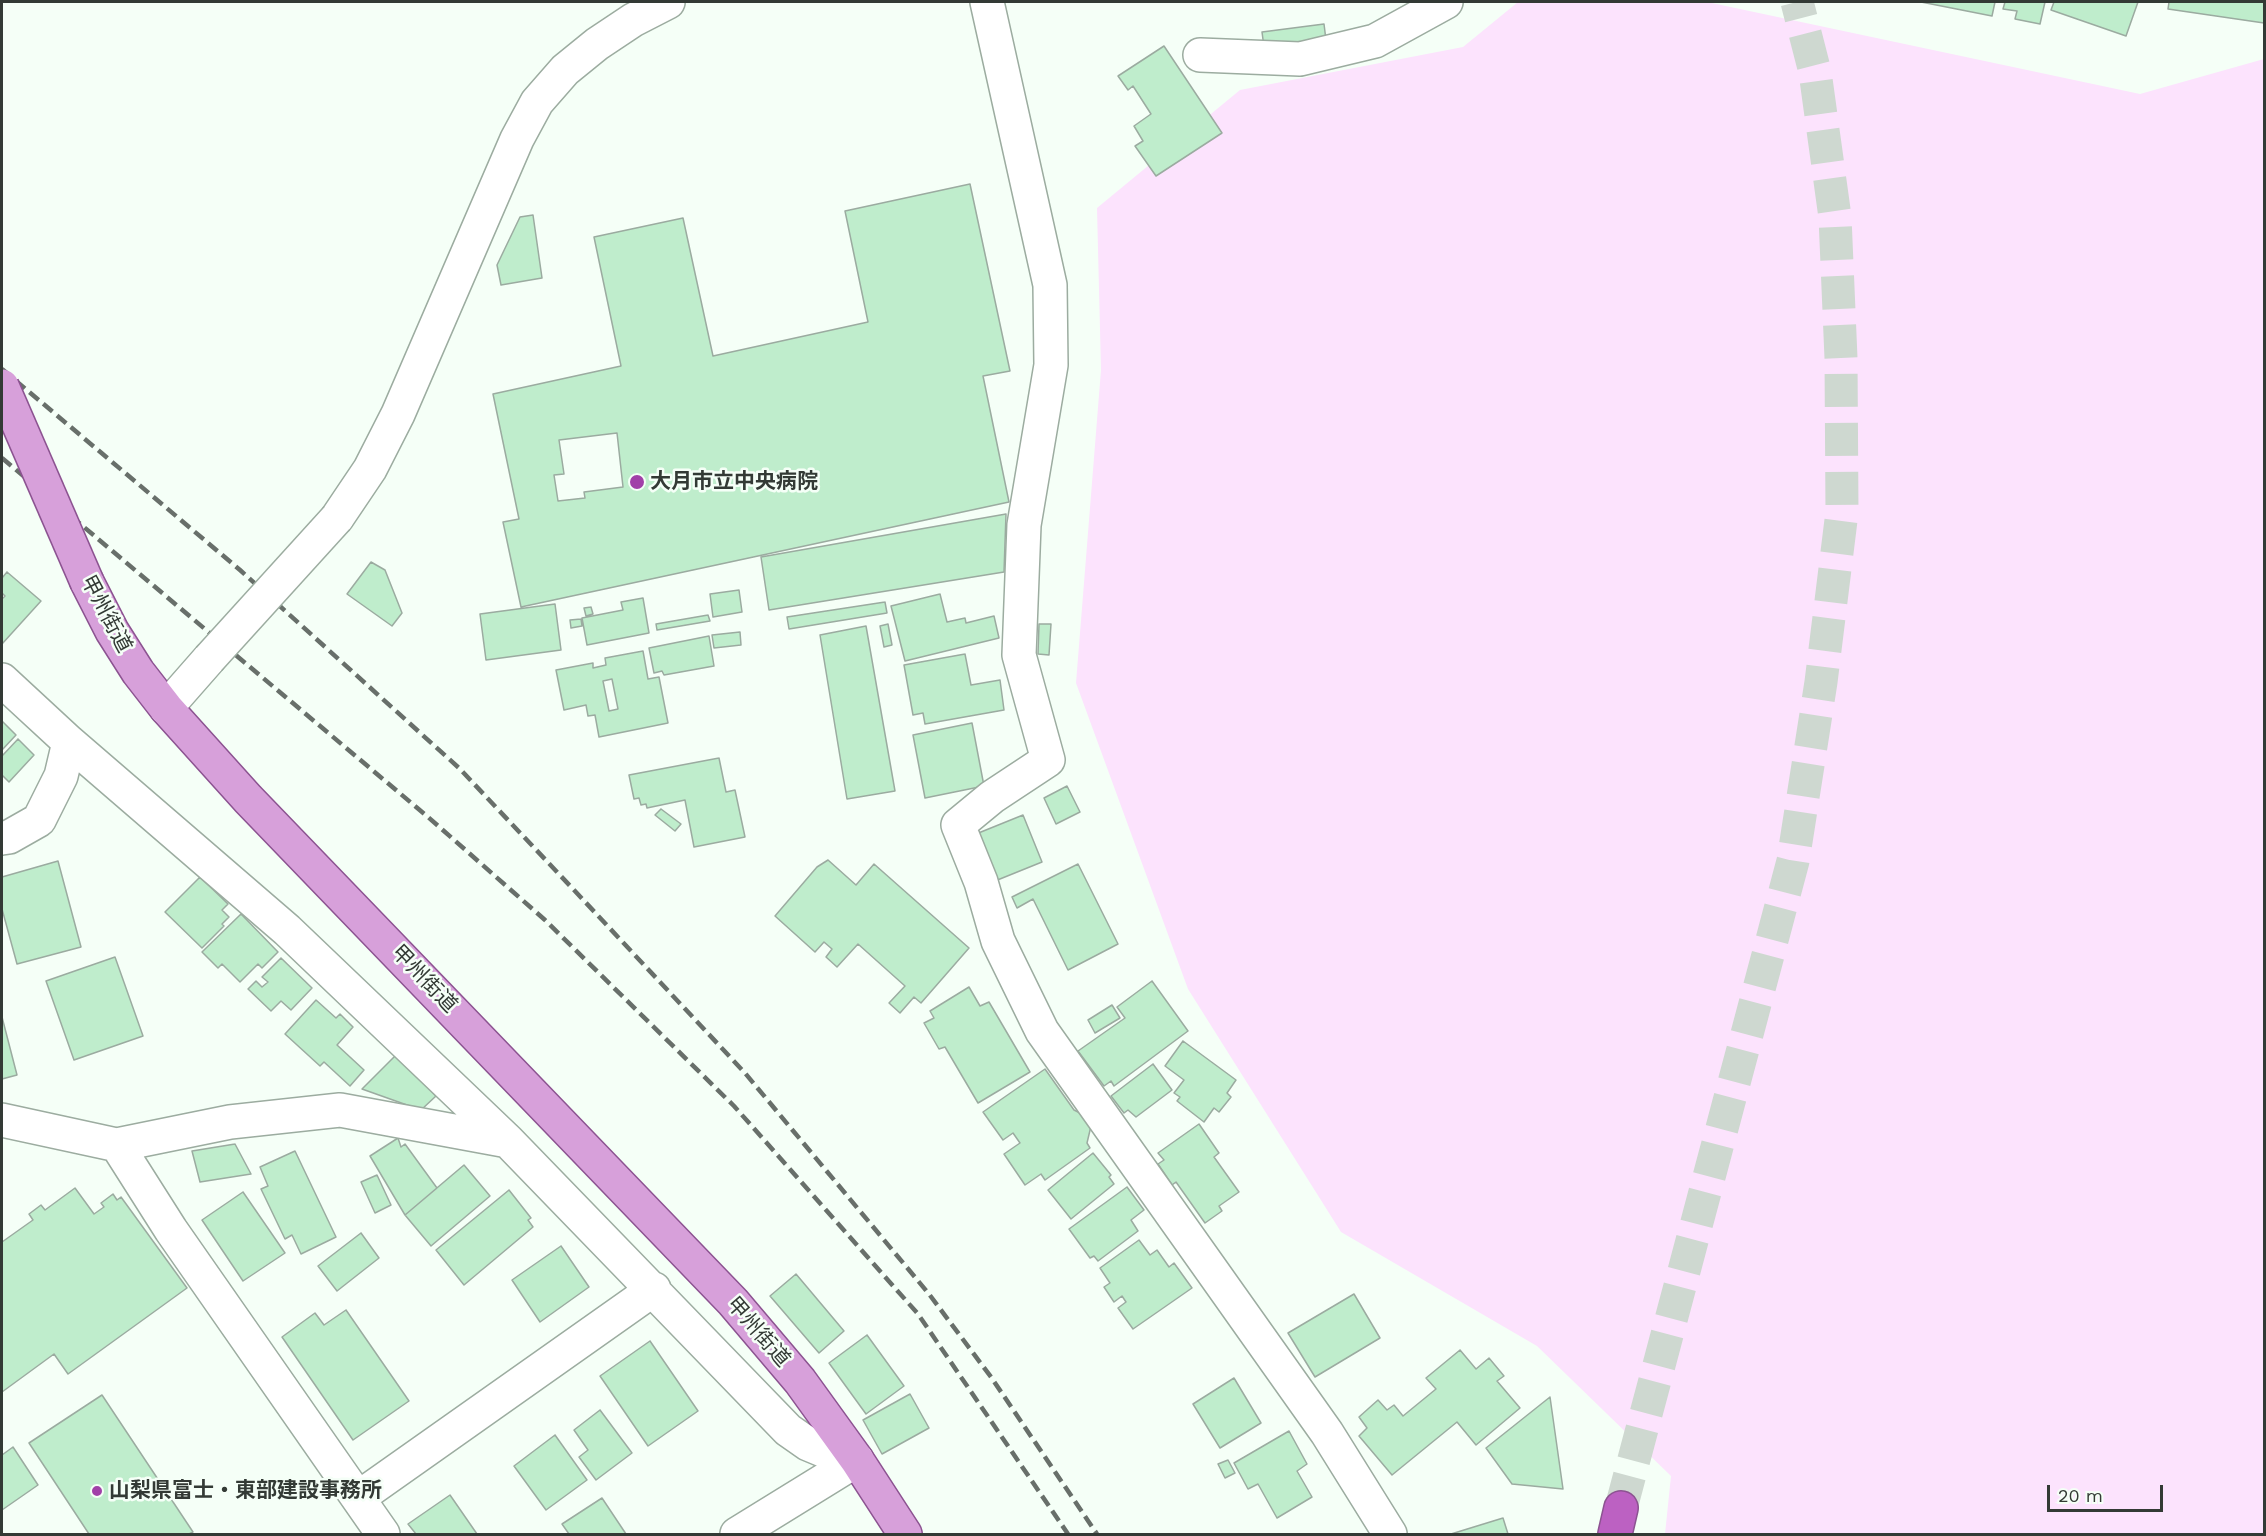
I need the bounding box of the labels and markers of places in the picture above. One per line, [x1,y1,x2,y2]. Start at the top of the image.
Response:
place label: 大月市立中央病院 [650,469,818,495]
marker: 大月市立中央病院 [628,473,646,491]
place label: 山梨県富士・東部建設事務所 [109,1478,382,1504]
marker: 山梨県富士・東部建設事務所 [90,1484,104,1498]

